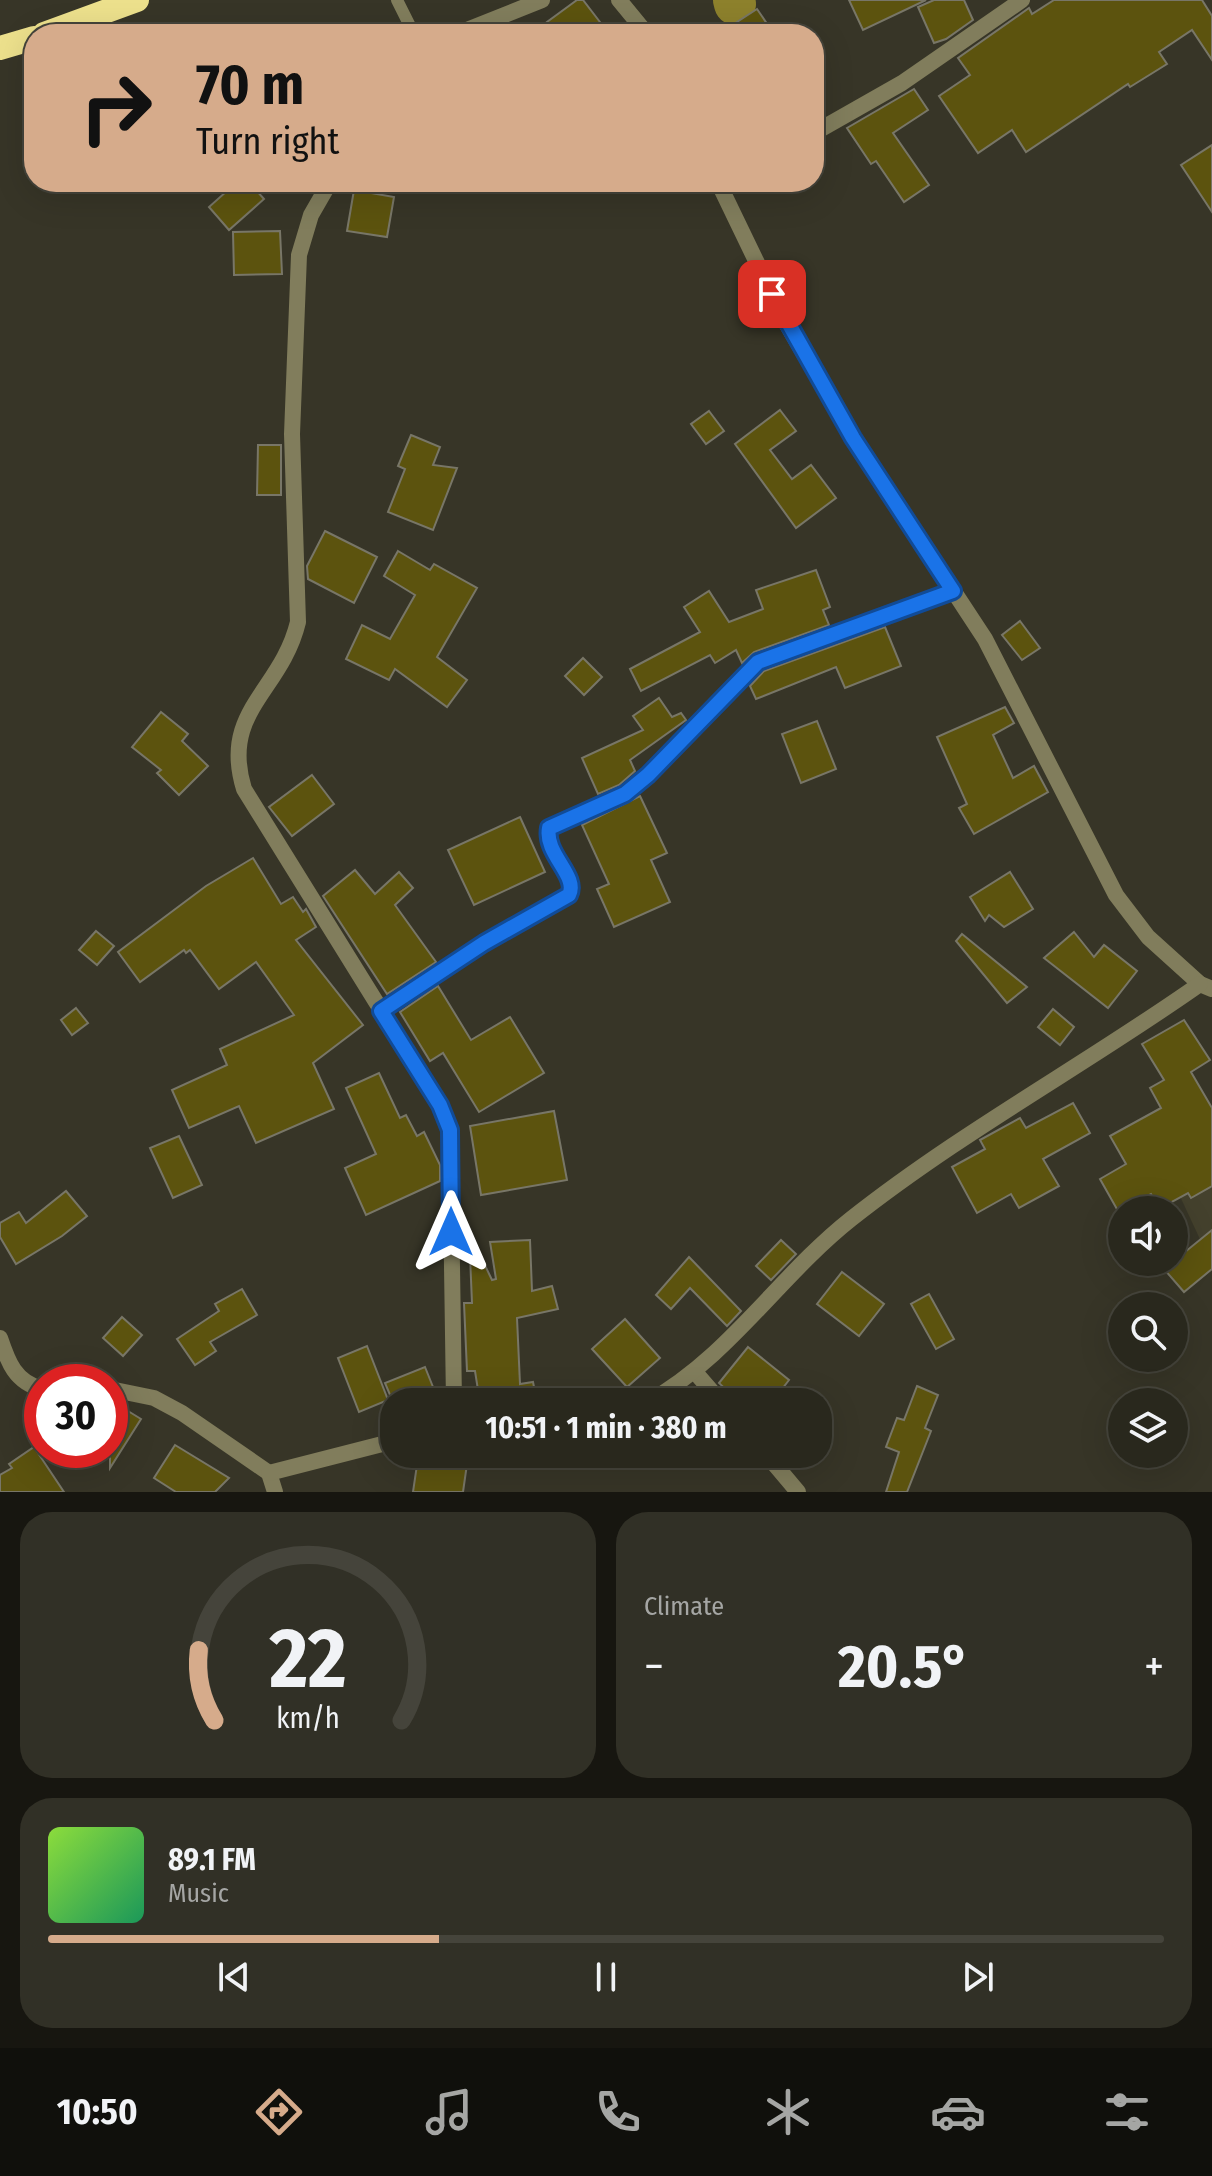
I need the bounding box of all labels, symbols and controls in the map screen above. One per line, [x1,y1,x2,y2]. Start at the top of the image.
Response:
text: 70 m [196,52,304,119]
icon: right [64,56,168,160]
text: Turn right [196,120,339,164]
pin [738,260,806,328]
icon: arrive [750,272,794,316]
position arrow [409,1190,493,1274]
map controls [1108,1196,1188,1468]
button: sound [1108,1196,1188,1276]
button: search [1108,1292,1188,1372]
speed limit sign: 30 [24,1364,128,1468]
button: layers [1108,1388,1188,1468]
text: 10:51 · 1 min · 380 m [485,1410,727,1446]
text: Climate [644,1591,724,1622]
text: 22 [268,1609,347,1709]
text: 20.5° [838,1631,970,1703]
text: − [644,1640,664,1693]
text: + [1144,1640,1164,1693]
text: km/h [276,1701,340,1736]
text: 89.1 FM [168,1842,256,1878]
text: Music [168,1878,229,1909]
icon: previous [212,1955,256,1999]
icon: pause [584,1955,628,1999]
icon: next [956,1955,1000,1999]
icon: directions [251,2084,307,2140]
icon: music [421,2084,477,2140]
icon: phone [590,2084,646,2140]
icon: climate [760,2084,816,2140]
icon: car [930,2084,986,2140]
icon: filters [1099,2084,1155,2140]
text: 10:50 [57,2090,138,2134]

